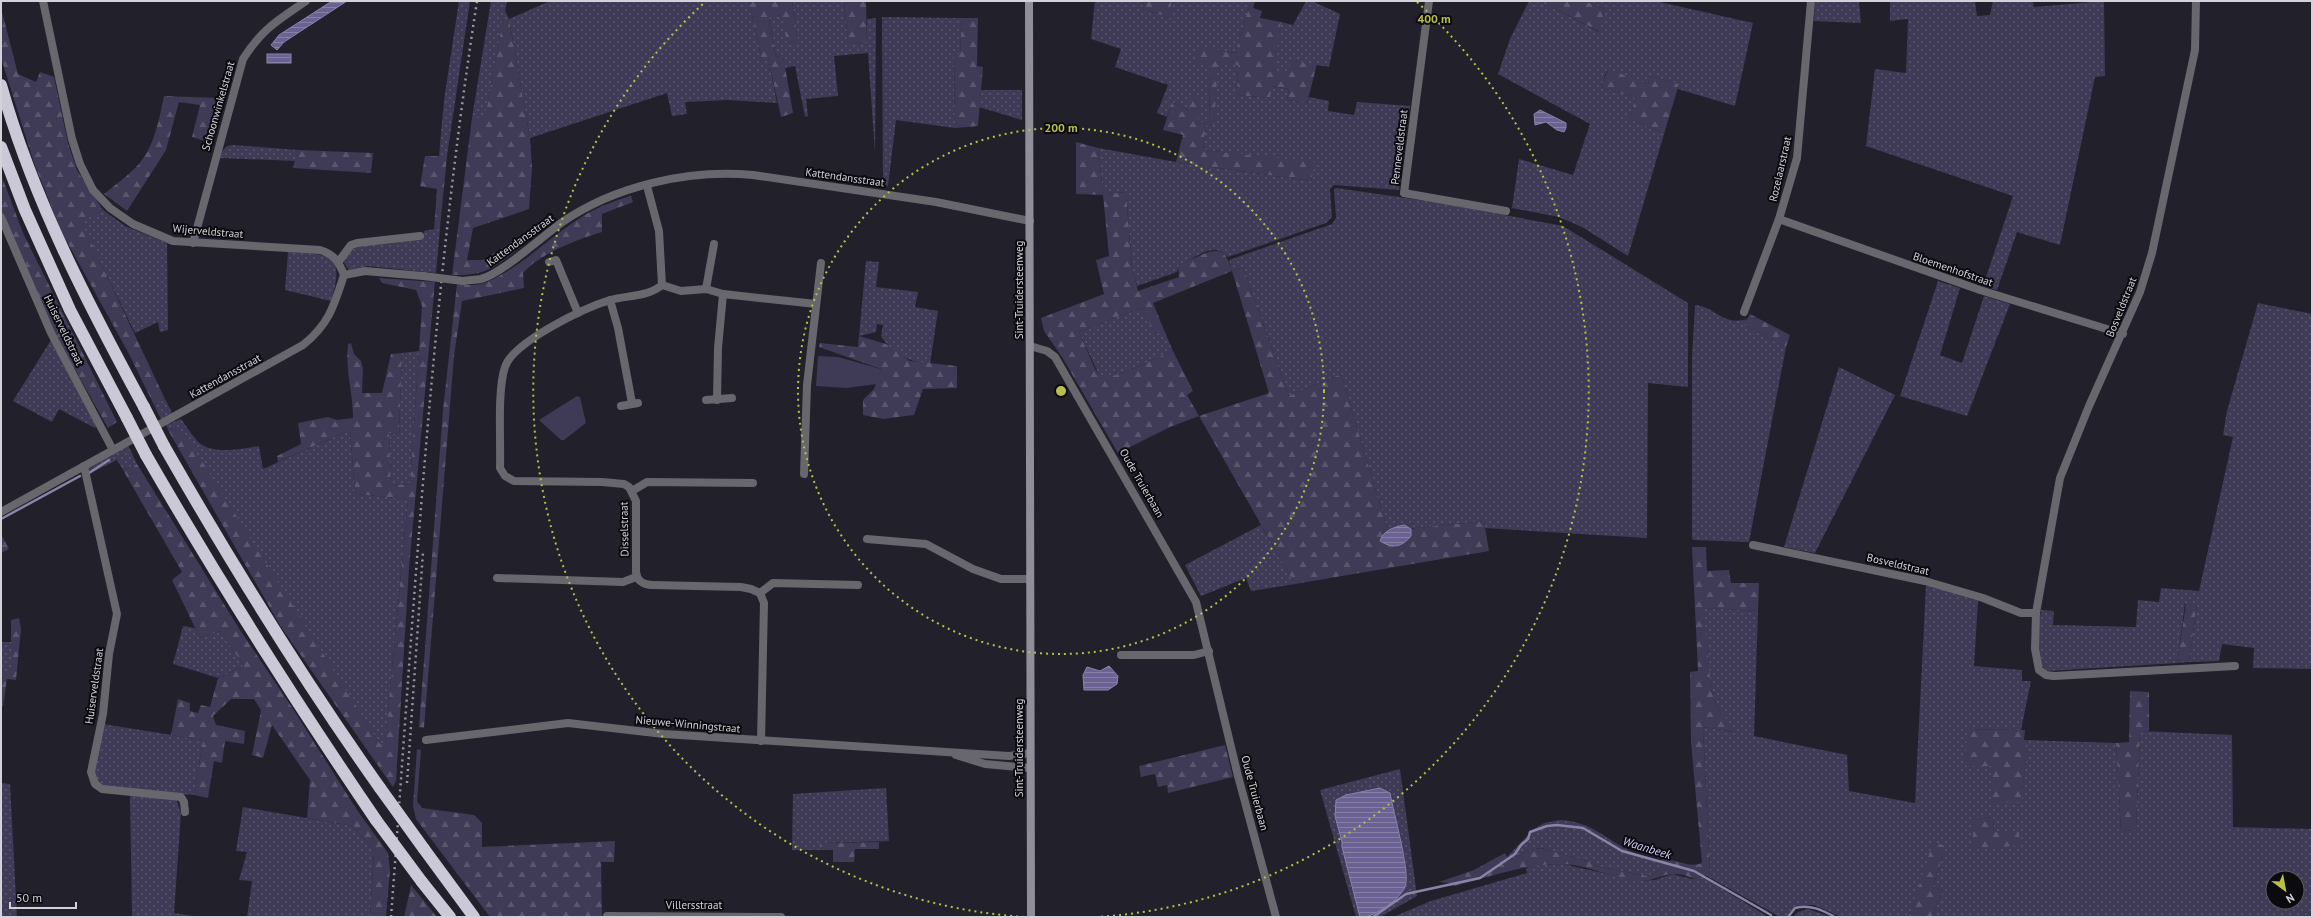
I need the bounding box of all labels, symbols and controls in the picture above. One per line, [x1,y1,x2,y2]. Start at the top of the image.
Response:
text: 400 m [1417,11,1451,26]
street label: Schoonwinkelstraat [199,59,238,152]
street label: Penneveldstraat [1387,108,1411,185]
text: 200 m [1044,120,1078,135]
street label: Rozelaarstraat [1766,135,1794,203]
street label: Kattendansstraat [805,165,886,190]
street label: Kattendansstraat [484,211,557,269]
street label: Wijerveldstraat [172,221,244,241]
street label: Sint-Truidersteenweg [1012,241,1026,339]
street label: Bloemenhofstraat [1911,249,1995,289]
street label: Bosveldstraat [2103,275,2140,339]
street label: Huiserveldstraat [41,292,87,368]
street label: Kattendansstraat [187,350,263,401]
centre of rings [1054,384,1068,398]
street label: Oude Truierbaan [1117,446,1167,520]
street label: Disselstraat [617,501,631,557]
street label: Bosveldstraat [1865,550,1931,578]
street label: Huiserveldstraat [82,647,106,725]
street label: Sint-Truidersteenweg [1012,699,1026,797]
street label: Nieuwe-Winningstraat [635,712,741,736]
street label: Oude Truierbaan [1238,754,1272,832]
water label: Waanbeek [1621,833,1674,862]
north arrow [2265,870,2305,910]
scale bar [10,884,76,910]
text: 50 m [16,890,42,905]
text: N [2284,891,2297,906]
street label: Villersstraat [665,898,722,912]

